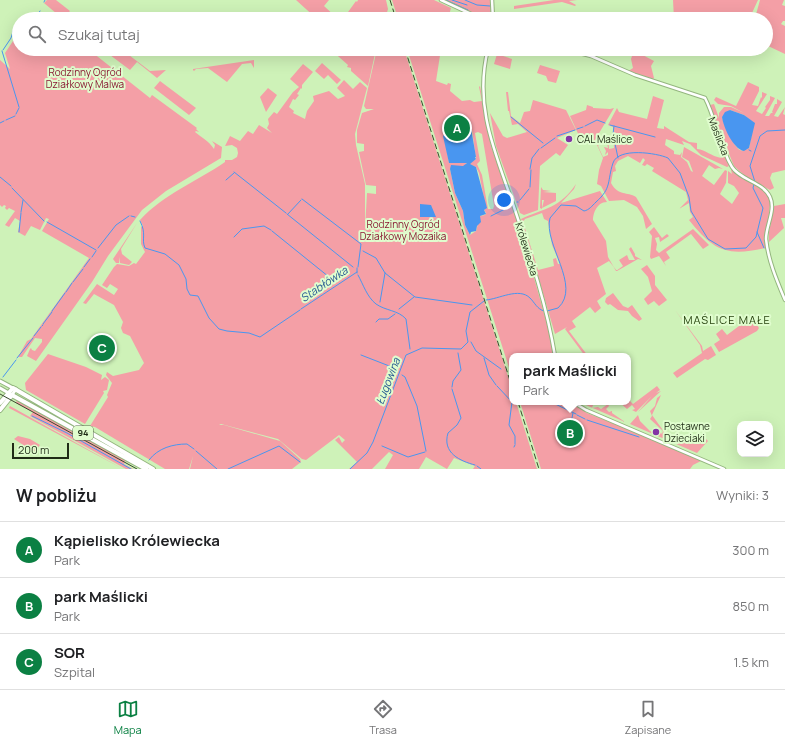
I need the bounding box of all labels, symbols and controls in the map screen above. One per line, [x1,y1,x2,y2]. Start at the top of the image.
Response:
search box [12,12,773,56]
icon: search [26,23,48,45]
text: Szukaj tutaj [58,24,140,45]
park label: Rodzinny Ogród Działkowy Malwa [46,65,124,91]
pin: A [444,113,470,143]
street label: Maślicka [705,115,733,157]
place label: CAL Maślice [577,132,632,146]
marker: CAL Maślice [564,134,574,144]
your location [494,190,514,210]
park label: Rodzinny Ogród Działkowy Mozaika [360,217,446,243]
street label: Królewiecka [512,221,542,277]
water label: Stabłówka [297,262,351,305]
district label: MAŚLICE MAŁE [683,312,771,327]
pin: C [89,333,115,363]
popup [509,353,631,405]
water label: Ługowina [372,355,404,406]
text: park Maślicki [523,360,617,381]
text: Park [523,381,549,399]
pin: B [557,418,583,448]
place label: Postawne Dzieciaki [664,419,710,445]
map controls [737,421,773,457]
button: layers [737,421,773,457]
road number: 94 [73,426,93,440]
marker: Postawne Dzieciaki [651,427,661,437]
scale bar [12,441,69,460]
text: 200 m [18,442,49,457]
text: W pobliżu [16,484,97,507]
text: Wyniki: 3 [716,486,769,504]
text: Kąpielisko Królewiecka [54,530,220,551]
text: A [25,541,33,559]
text: 300 m [732,541,769,559]
text: Park [54,551,80,569]
text: park Maślicki [54,586,148,607]
text: B [25,597,33,615]
text: 850 m [732,597,769,615]
text: Park [54,607,80,625]
text: SOR [54,642,85,663]
text: C [24,653,34,671]
text: 1.5 km [734,653,769,671]
text: Szpital [54,663,95,681]
tab: Mapa [114,698,142,737]
tab: Trasa [369,698,397,737]
tab: Zapisane [624,698,671,737]

